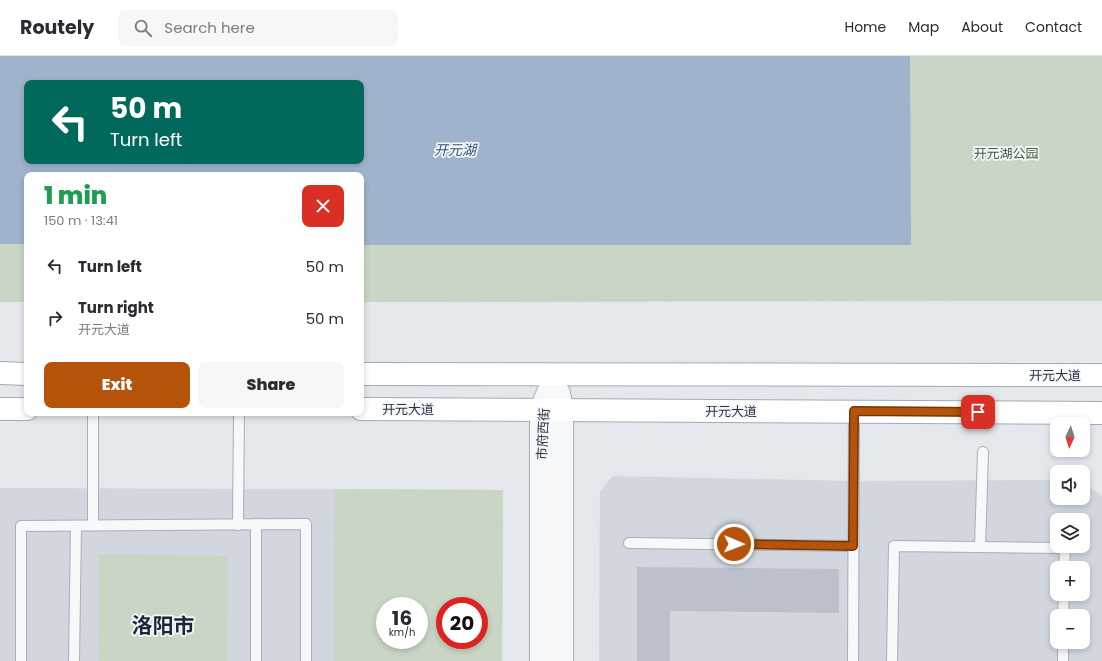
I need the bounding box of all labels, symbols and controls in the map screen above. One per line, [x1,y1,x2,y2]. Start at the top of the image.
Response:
search box [118,10,398,46]
text: Routely [20,14,94,41]
icon: search [132,17,154,39]
text: Search here [164,17,255,38]
text: Home [844,17,886,37]
text: Map [908,17,939,37]
text: About [961,17,1003,37]
text: Contact [1025,17,1082,37]
text: 50 m [110,89,182,128]
icon: left [44,96,96,148]
text: Turn left [110,127,182,152]
water label: 开元湖 [434,140,478,160]
park label: 开元湖公园 [973,144,1039,163]
text: 1 min [44,179,107,212]
button: close [302,185,344,227]
text: 150 m · 13:41 [44,211,118,230]
icon: left [44,255,66,277]
text: Turn left [78,256,142,277]
text: 50 m [306,256,344,277]
text: Turn right [78,297,154,318]
icon: right [44,307,66,329]
text: 50 m [306,308,344,329]
text: 开元大道 [78,320,130,339]
button: Exit [44,362,190,408]
button: Share [198,362,344,408]
street label: 开元大道 [1029,366,1081,385]
pin [961,395,995,429]
street label: 开元大道 [382,400,434,419]
icon: arrive [967,401,989,423]
street label: 开元大道 [705,402,757,421]
street label: 市府西街 [532,408,554,460]
north arrow [1050,417,1090,457]
map controls [1050,417,1090,649]
button: sound [1050,465,1090,505]
button: layers [1050,513,1090,553]
position arrow [713,523,755,565]
button: + [1050,561,1090,601]
speed limit sign: 20 [436,597,488,649]
text: 16 [392,604,412,632]
button: − [1050,609,1090,649]
district label: 洛阳市 [132,611,195,640]
text: km/h [389,625,415,640]

